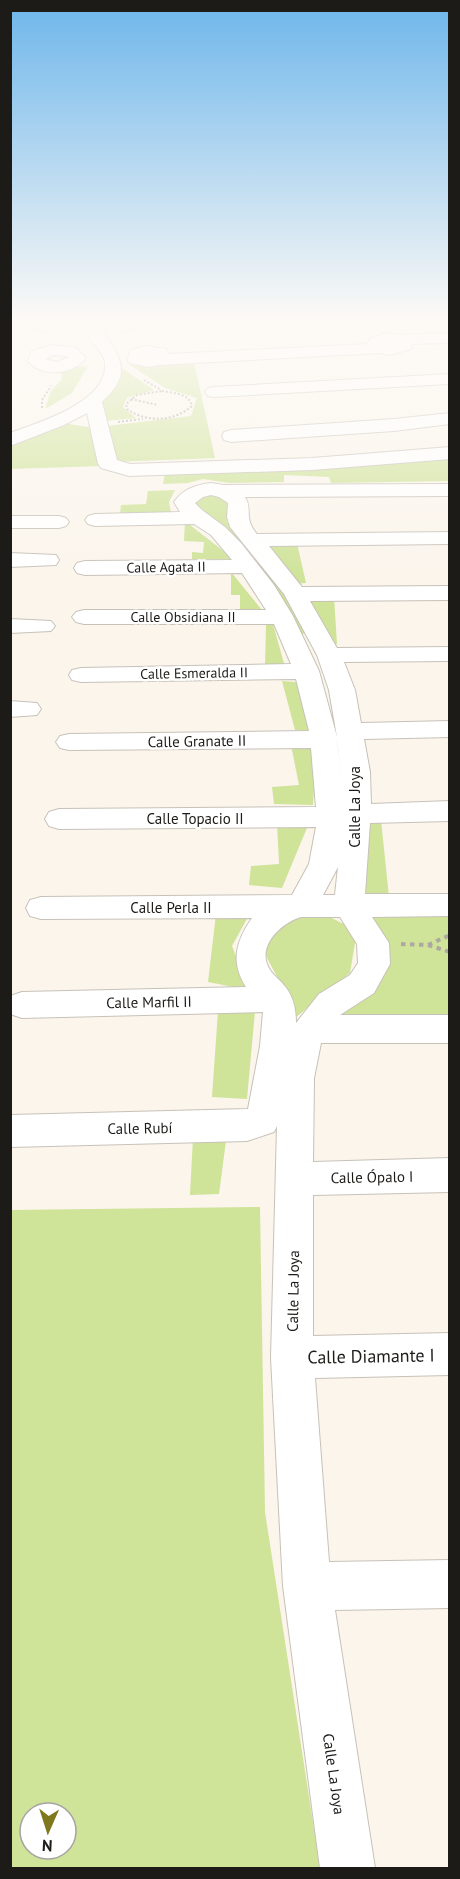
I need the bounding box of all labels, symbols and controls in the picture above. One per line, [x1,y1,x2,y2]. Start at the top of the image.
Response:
street label: Calle Agata II [126,557,206,577]
street label: Calle Obsidiana II [130,608,236,626]
street label: Calle Esmeralda II [140,663,248,683]
street label: Calle Granate II [147,731,247,751]
street label: Calle La Joya [345,766,364,848]
street label: Calle Topacio II [146,809,244,828]
street label: Calle Perla II [130,898,212,917]
street label: Calle Marfil II [106,992,192,1012]
street label: Calle Rubí [107,1118,173,1138]
street label: Calle Ópalo I [330,1167,414,1187]
street label: Calle La Joya [283,1250,303,1332]
street label: Calle Diamante I [307,1343,435,1369]
street label: Calle La Joya [319,1732,349,1816]
north arrow [18,1801,78,1861]
text: N [41,1836,53,1856]

